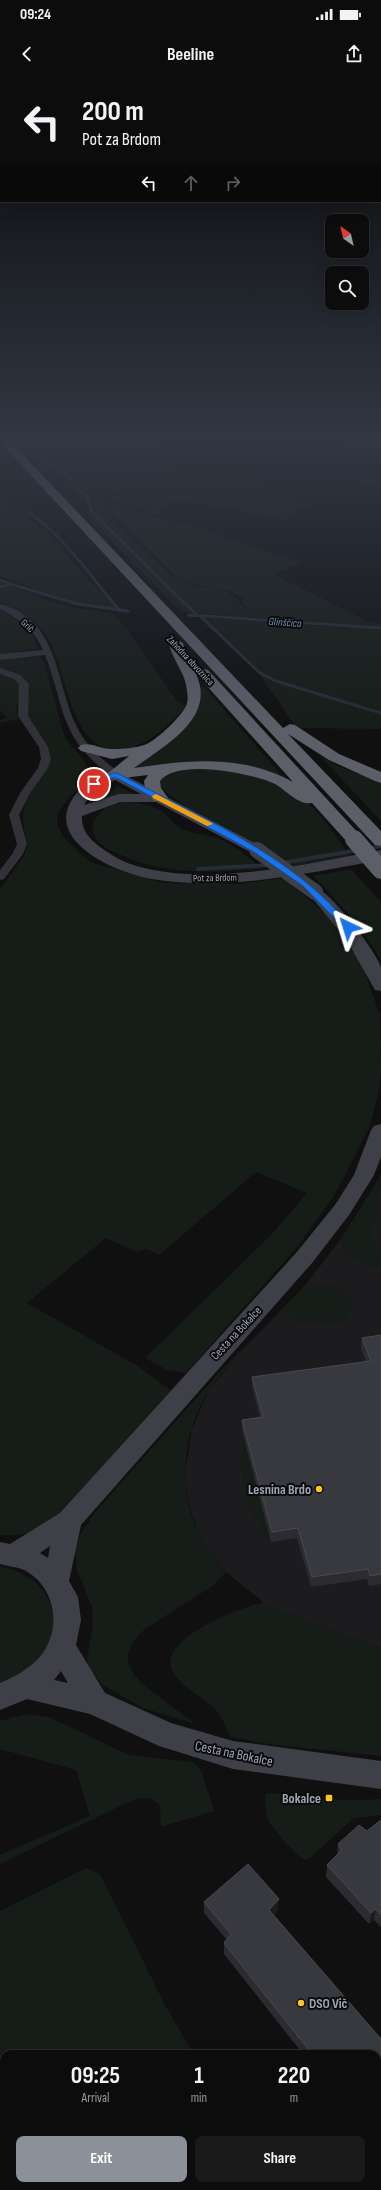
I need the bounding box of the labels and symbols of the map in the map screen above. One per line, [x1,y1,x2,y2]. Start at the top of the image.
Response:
north arrow [325,214,369,258]
water label: Glinščica [268,615,303,630]
street label: Grič [18,617,36,635]
street label: Zahodna obvoznica [164,633,216,688]
pin [77,767,111,801]
street label: Pot za Brdom [193,872,237,884]
position arrow [327,906,369,948]
street label: Cesta na Bokalce [208,1303,265,1363]
place label: Lesnina Brdo [248,1481,311,1498]
marker: Lesnina Brdo [314,1484,324,1494]
street label: Cesta na Bokalce [193,1737,274,1770]
place label: Bokalce [282,1790,321,1807]
marker: Bokalce [324,1793,334,1803]
place label: DSO Vič [309,1995,348,2012]
marker: DSO Vič [296,1998,306,2008]

